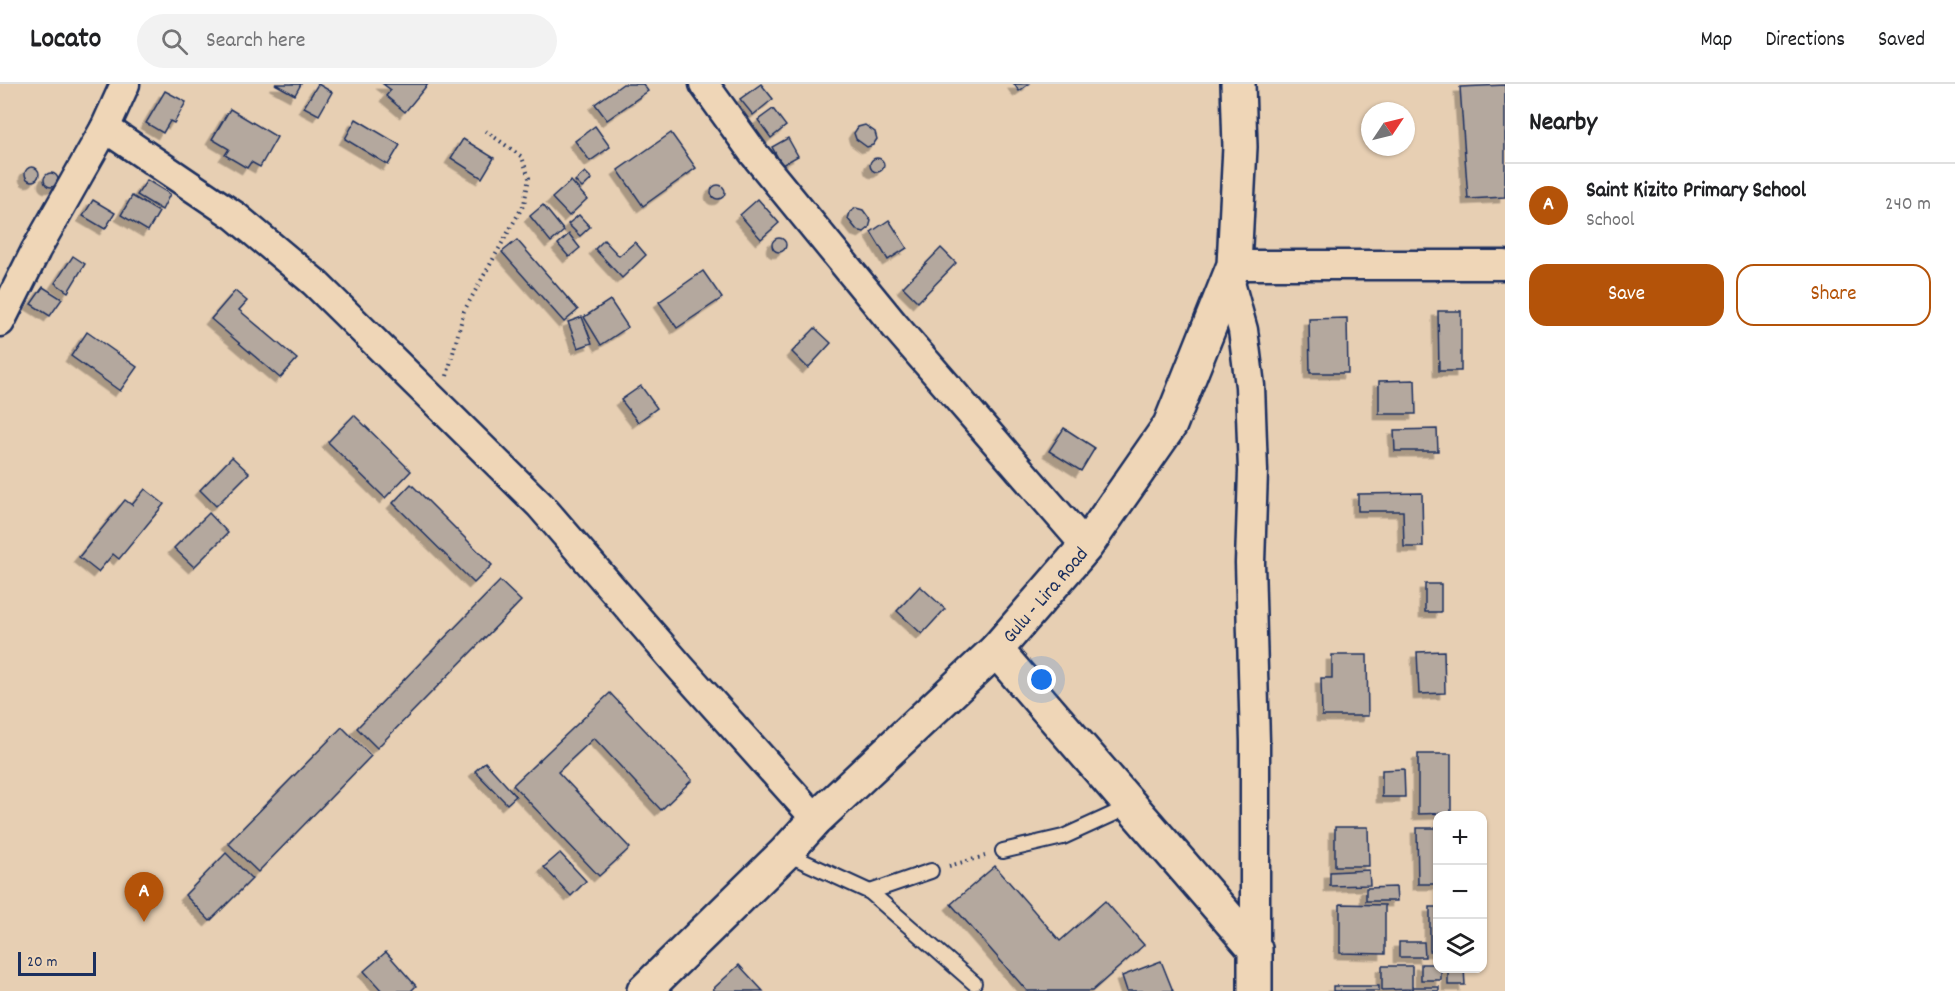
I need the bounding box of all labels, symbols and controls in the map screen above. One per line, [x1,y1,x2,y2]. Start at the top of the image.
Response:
search box [137,14,557,68]
text: Locato [30,21,101,61]
icon: search [158,25,191,58]
text: Search here [206,26,306,57]
text: Map [1701,26,1732,56]
text: Directions [1765,26,1845,56]
text: Saved [1878,26,1925,56]
north arrow [1361,102,1415,156]
text: Nearby [1529,105,1597,142]
text: Saint Kizito Primary School [1586,176,1806,207]
text: A [1543,191,1554,219]
text: 240 m [1885,191,1931,219]
text: School [1586,207,1635,235]
button: Save [1529,264,1724,326]
button: Share [1736,264,1931,326]
street label: Gulu - Lira Road [997,542,1096,650]
your location [1027,665,1056,694]
map controls [1433,811,1487,973]
button: + [1433,811,1487,865]
button: − [1433,865,1487,919]
pin: A [124,872,164,922]
button: layers [1433,919,1487,973]
scale bar [18,949,96,976]
text: 20 m [27,951,57,974]

